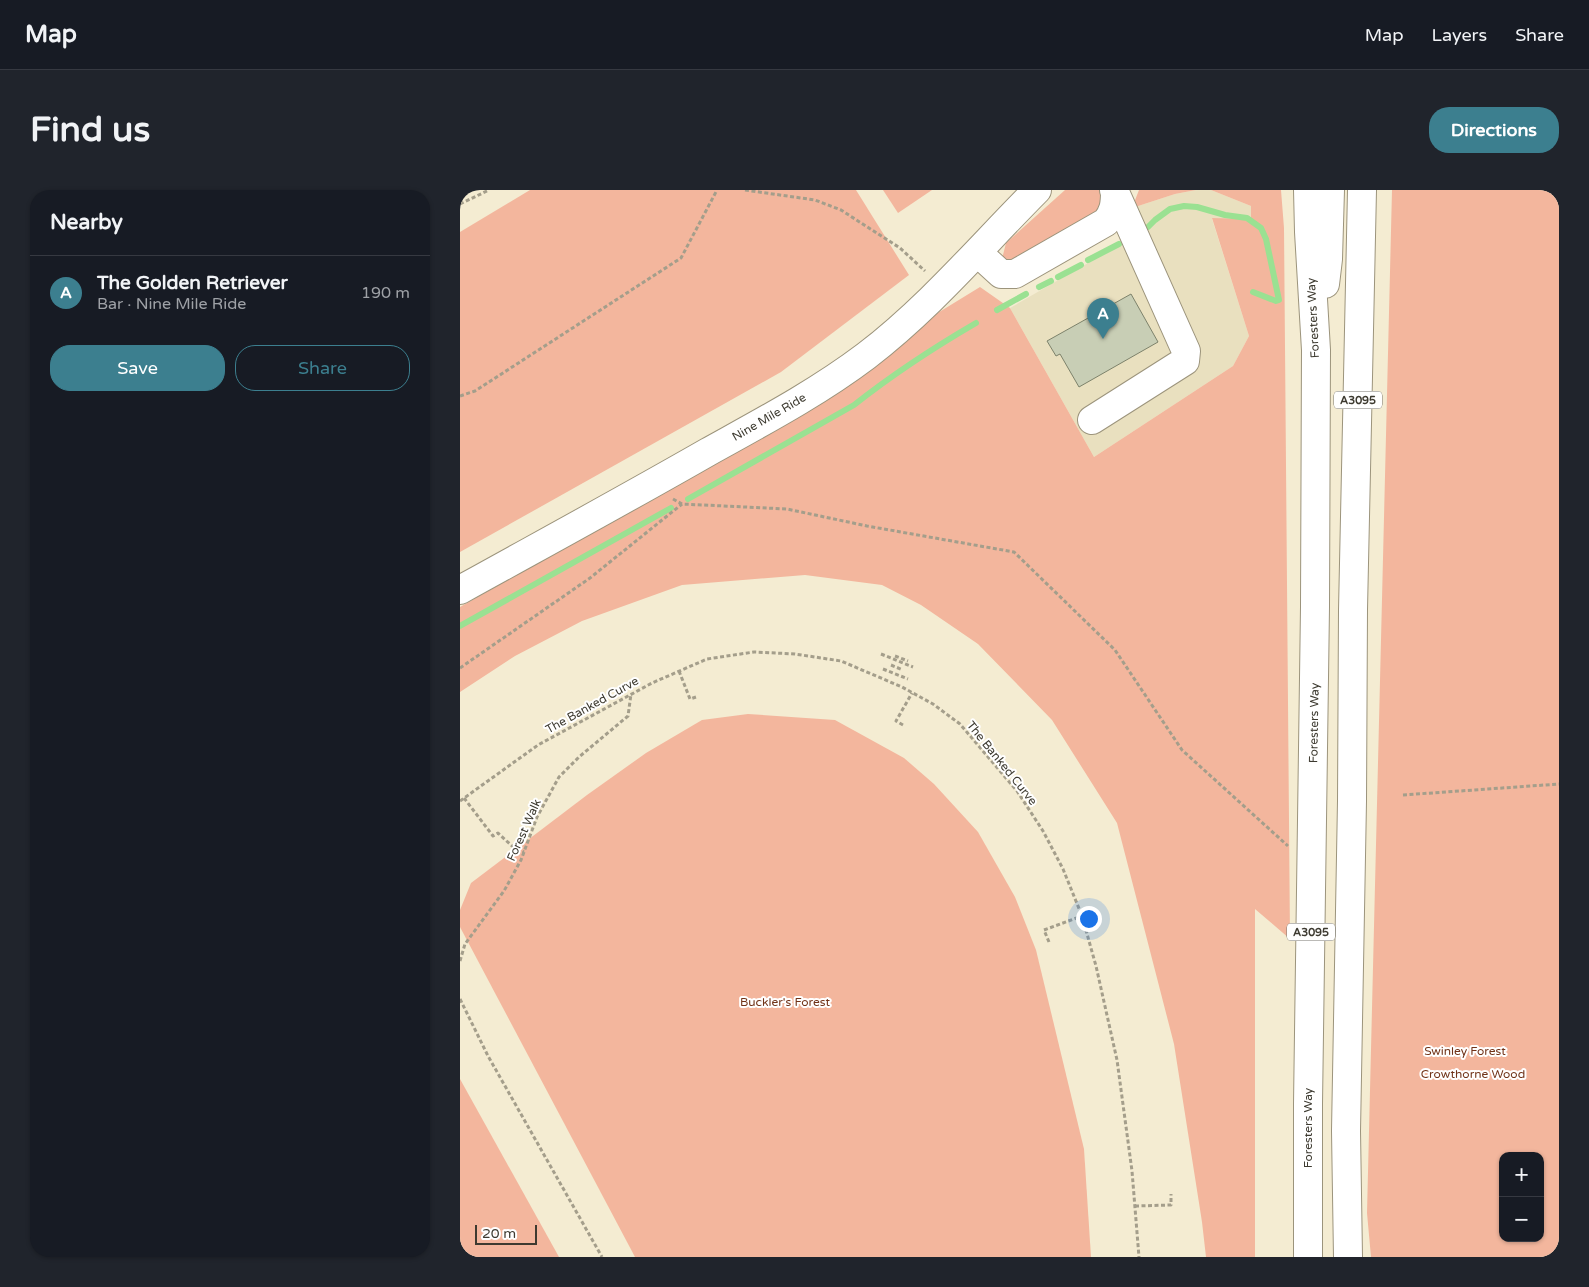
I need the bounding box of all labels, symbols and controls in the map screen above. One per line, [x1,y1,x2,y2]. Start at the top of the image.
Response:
text: Map [25,20,77,49]
text: Map [1365,24,1404,46]
text: Layers [1432,24,1487,46]
text: Share [1515,24,1564,46]
button: Directions [1429,107,1559,153]
text: Find us [30,109,150,151]
text: Nearby [50,210,123,235]
text: The Golden Retriever [97,272,288,294]
street label: Foresters Way [1304,277,1322,359]
text: A [60,283,72,303]
text: 190 m [361,283,410,303]
text: Bar · Nine Mile Ride [97,294,246,314]
pin: A [1087,298,1119,339]
button: Save [50,345,225,391]
button: Share [235,345,410,391]
street label: Nine Mile Ride [730,390,809,444]
road number: A3095 [1334,392,1382,408]
street label: The Banked Curve [543,674,641,736]
street label: Foresters Way [1306,682,1322,763]
street label: The Banked Curve [964,718,1040,808]
street label: Forest Walk [504,796,544,863]
your location [1076,906,1102,932]
road number: A3095 [1287,924,1335,940]
park label: Buckler's Forest [740,995,830,1009]
park label: Swinley Forest [1424,1044,1506,1058]
park label: Crowthorne Wood [1421,1067,1525,1081]
street label: Foresters Way [1301,1087,1315,1168]
map controls [1499,1152,1544,1242]
button: + [1499,1152,1544,1197]
button: − [1499,1197,1544,1242]
scale bar [475,1222,538,1245]
text: 20 m [482,1225,516,1242]

